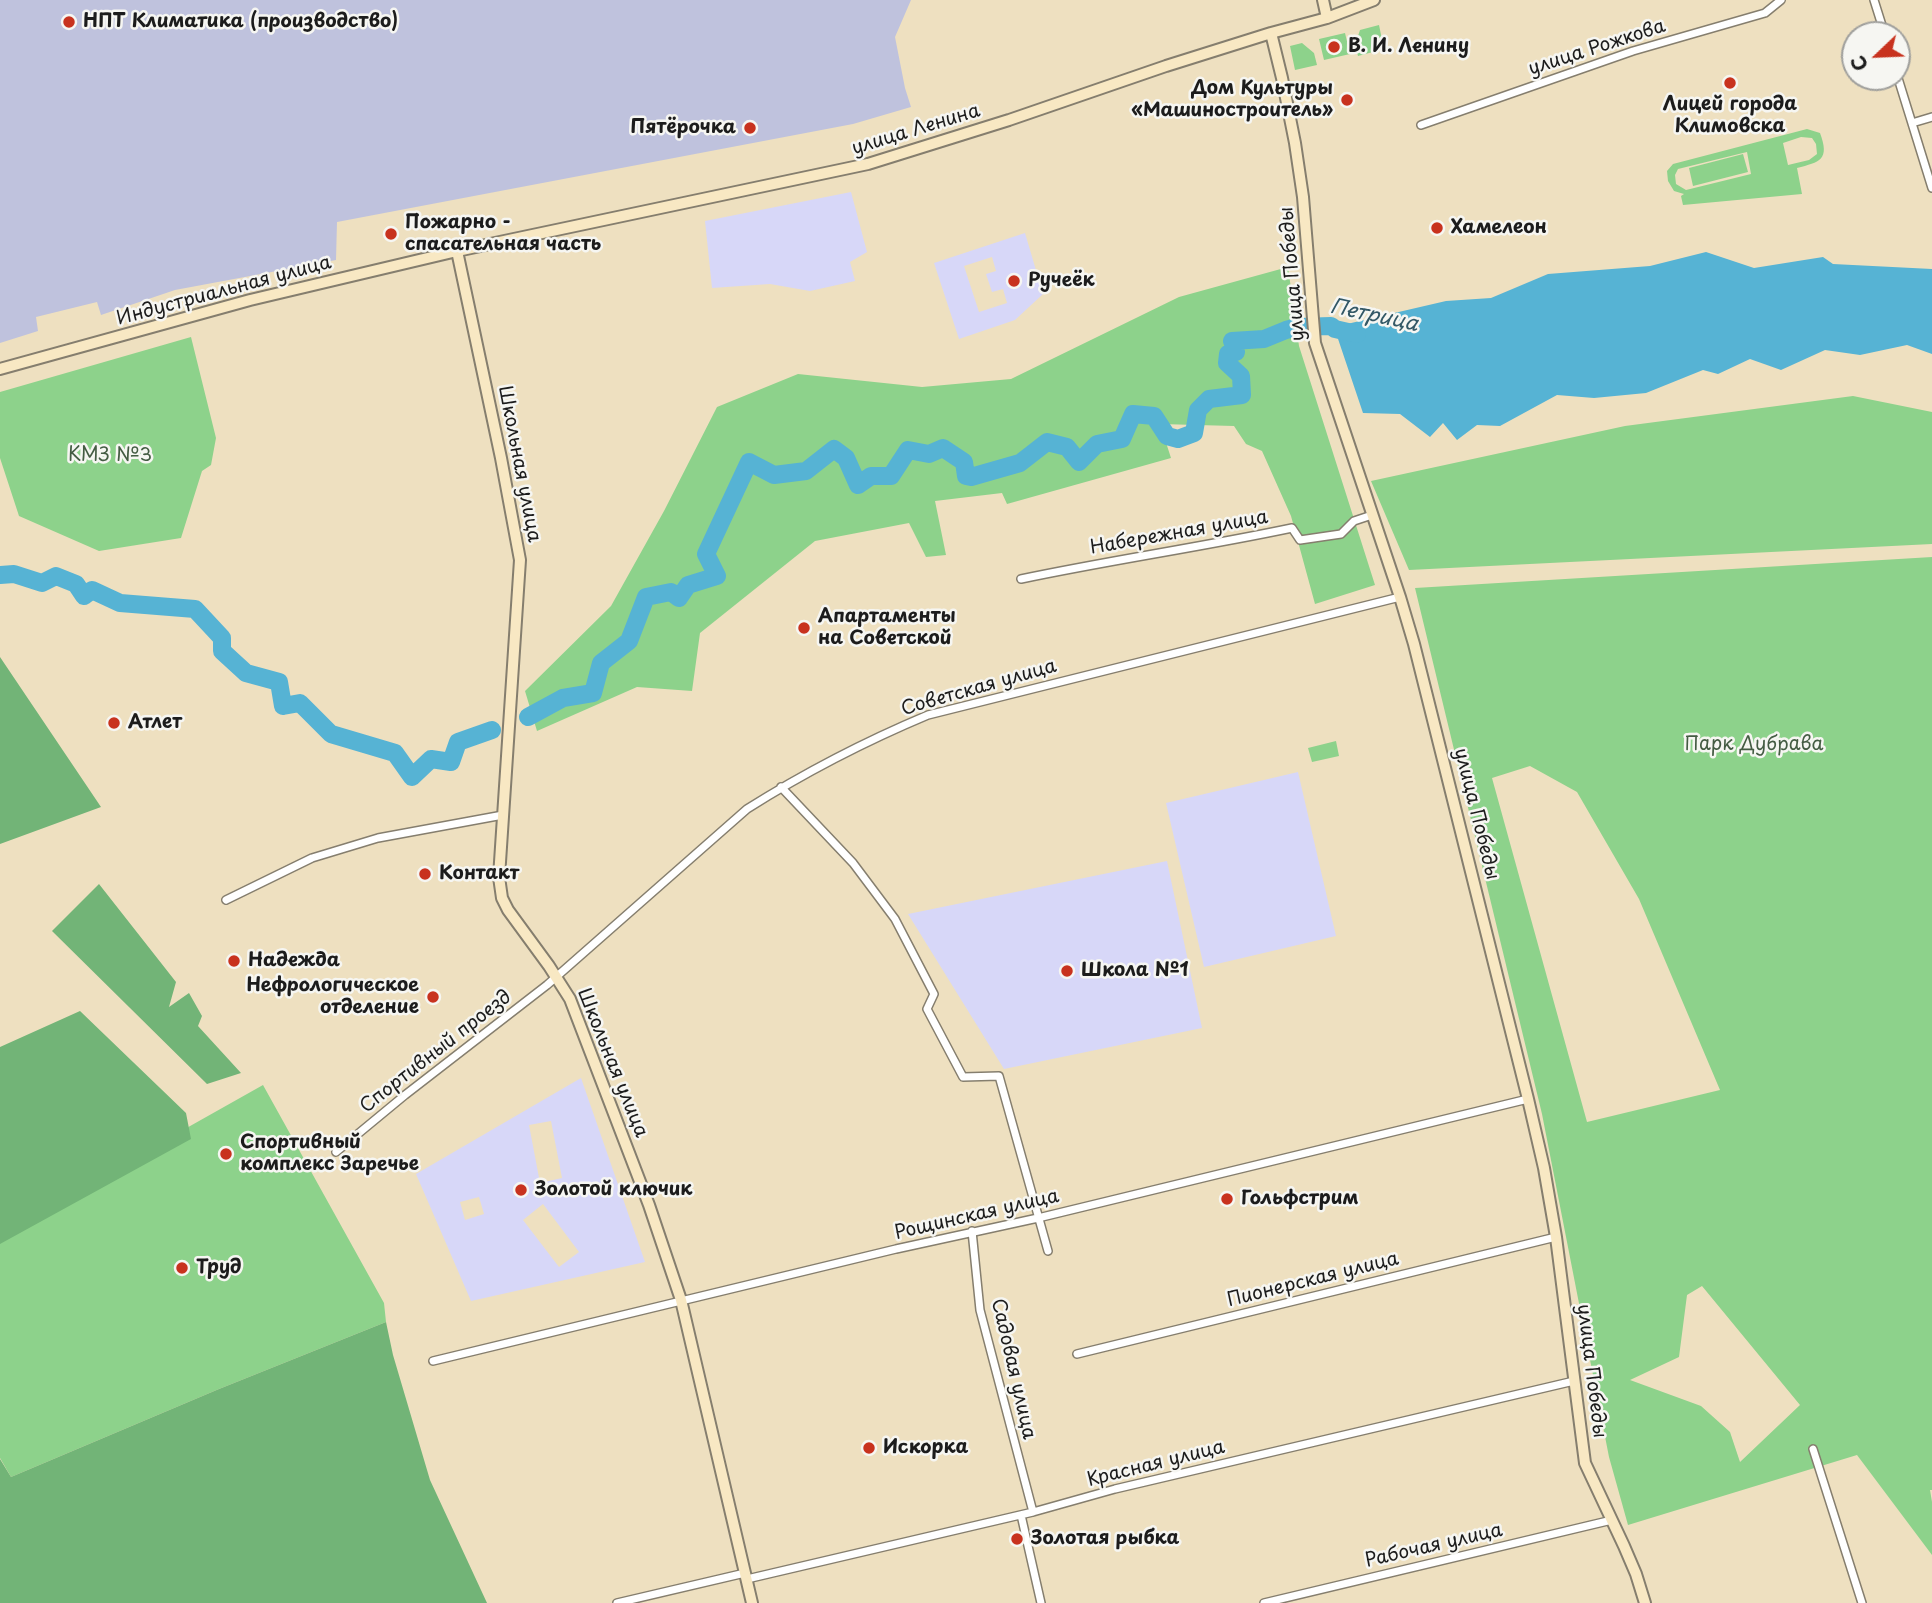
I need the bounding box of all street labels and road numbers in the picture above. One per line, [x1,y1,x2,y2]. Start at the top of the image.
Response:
street label: улица Рожкова [1526,15,1668,81]
street label: улица Ленина [849,100,983,160]
street label: улица Победы [1276,206,1310,342]
street label: Индустриальная улица [114,251,334,331]
street label: Школьная улица [493,384,545,544]
street label: Набережная улица [1088,506,1270,560]
street label: Советская улица [899,655,1059,721]
street label: улица Победы [1449,746,1503,882]
street label: Школьная улица [572,985,652,1141]
street label: Спортивный проезд [356,986,516,1118]
street label: Рощинская улица [893,1185,1061,1245]
street label: Пионерская улица [1225,1248,1401,1312]
street label: Садовая улица [986,1297,1040,1441]
street label: улица Победы [1571,1303,1611,1439]
street label: Красная улица [1085,1436,1227,1492]
street label: Рабочая улица [1363,1519,1505,1573]

